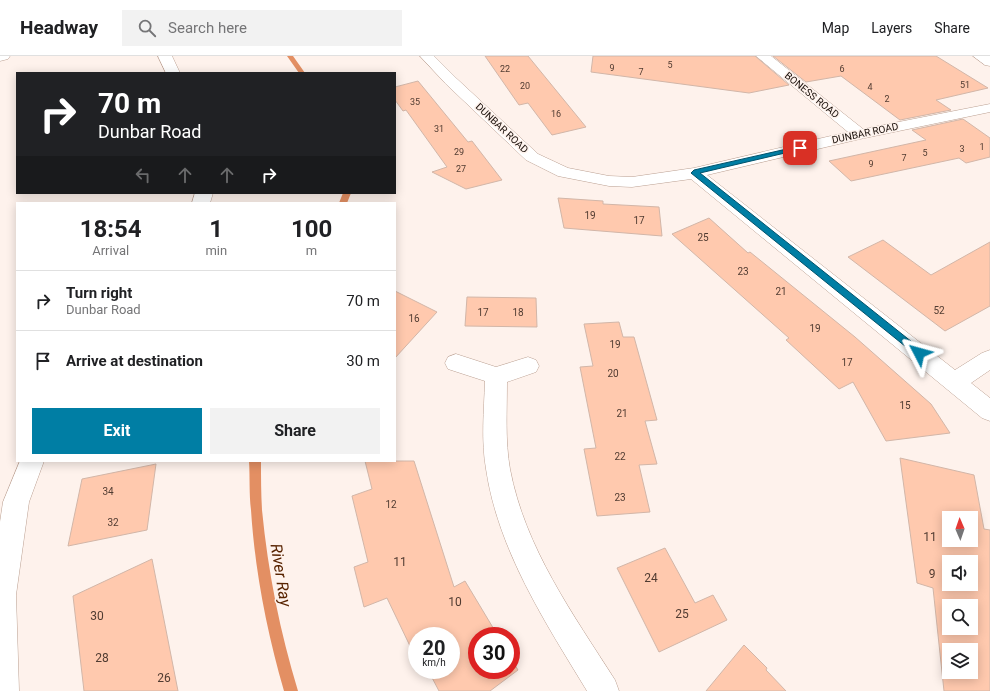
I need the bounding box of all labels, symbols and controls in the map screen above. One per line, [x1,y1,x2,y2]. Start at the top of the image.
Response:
search box [122,10,402,46]
text: Headway [20,16,98,39]
icon: search [136,17,158,39]
text: Search here [168,19,247,37]
text: Map [822,20,849,36]
text: Layers [871,20,912,36]
text: Share [934,20,970,36]
house number: 5 [667,60,673,70]
house number: 9 [609,63,615,73]
house number: 22 [500,64,510,74]
house number: 6 [839,64,845,74]
house number: 7 [638,67,644,77]
street label: BONESS ROAD [783,70,841,120]
house number: 51 [960,80,970,90]
house number: 20 [520,81,530,91]
house number: 4 [867,82,873,92]
text: 70 m [98,87,161,120]
icon: right [32,88,84,140]
house number: 2 [884,94,890,104]
house number: 35 [410,97,420,107]
street label: DUNBAR ROAD [474,101,530,155]
house number: 16 [551,109,561,119]
text: Dunbar Road [98,121,201,142]
street label: DUNBAR ROAD [831,121,899,145]
house number: 31 [434,124,444,134]
pin [783,131,817,165]
icon: arrive [789,137,811,159]
house number: 1 [979,142,985,152]
house number: 3 [959,144,965,154]
house number: 29 [454,147,464,157]
house number: 5 [922,148,928,158]
house number: 7 [901,153,907,163]
house number: 9 [868,159,874,169]
icon: left [132,164,154,186]
icon: ahead [174,164,196,186]
icon: ahead [216,164,238,186]
icon: right [258,164,280,186]
house number: 27 [456,164,466,174]
house number: 19 [584,210,596,221]
text: 18:54 [80,215,142,243]
text: 1 [209,215,223,243]
text: 100 [291,215,332,243]
house number: 17 [633,215,645,226]
house number: 25 [697,232,709,243]
text: Arrival [92,243,129,258]
text: min [205,243,227,258]
text: m [306,243,317,258]
house number: 23 [737,266,749,277]
text: Turn right [66,284,132,302]
house number: 21 [775,286,787,297]
icon: right [32,290,54,312]
text: 70 m [346,292,380,310]
text: Dunbar Road [66,302,141,317]
house number: 52 [933,305,945,316]
house number: 17 [477,307,489,318]
house number: 18 [512,307,524,318]
house number: 16 [408,313,420,324]
house number: 19 [809,323,821,334]
position arrow [898,332,940,374]
house number: 19 [609,339,621,350]
icon: arrive [32,350,54,372]
text: Arrive at destination [66,352,203,370]
text: 30 m [346,352,380,370]
house number: 17 [841,357,853,368]
house number: 20 [607,368,619,379]
house number: 15 [899,400,911,411]
button: Exit [32,408,202,454]
button: Share [210,408,380,454]
house number: 21 [616,408,628,419]
house number: 22 [614,451,626,462]
house number: 34 [102,486,114,497]
house number: 23 [614,492,626,503]
house number: 12 [385,499,397,510]
north arrow [942,511,978,547]
map controls [942,511,978,679]
house number: 32 [107,517,119,528]
house number: 11 [923,530,937,544]
water label: River Ray [267,542,295,608]
house number: 11 [393,555,407,569]
button: sound [942,555,978,591]
house number: 9 [929,567,935,581]
house number: 24 [644,571,658,585]
house number: 10 [448,595,462,609]
button: search [942,599,978,635]
house number: 25 [675,607,689,621]
house number: 30 [90,609,104,623]
speed limit sign: 30 [468,627,520,679]
text: 20 [423,636,445,660]
button: layers [942,643,978,679]
house number: 28 [95,651,109,665]
text: km/h [422,657,446,668]
house number: 26 [157,671,171,685]

